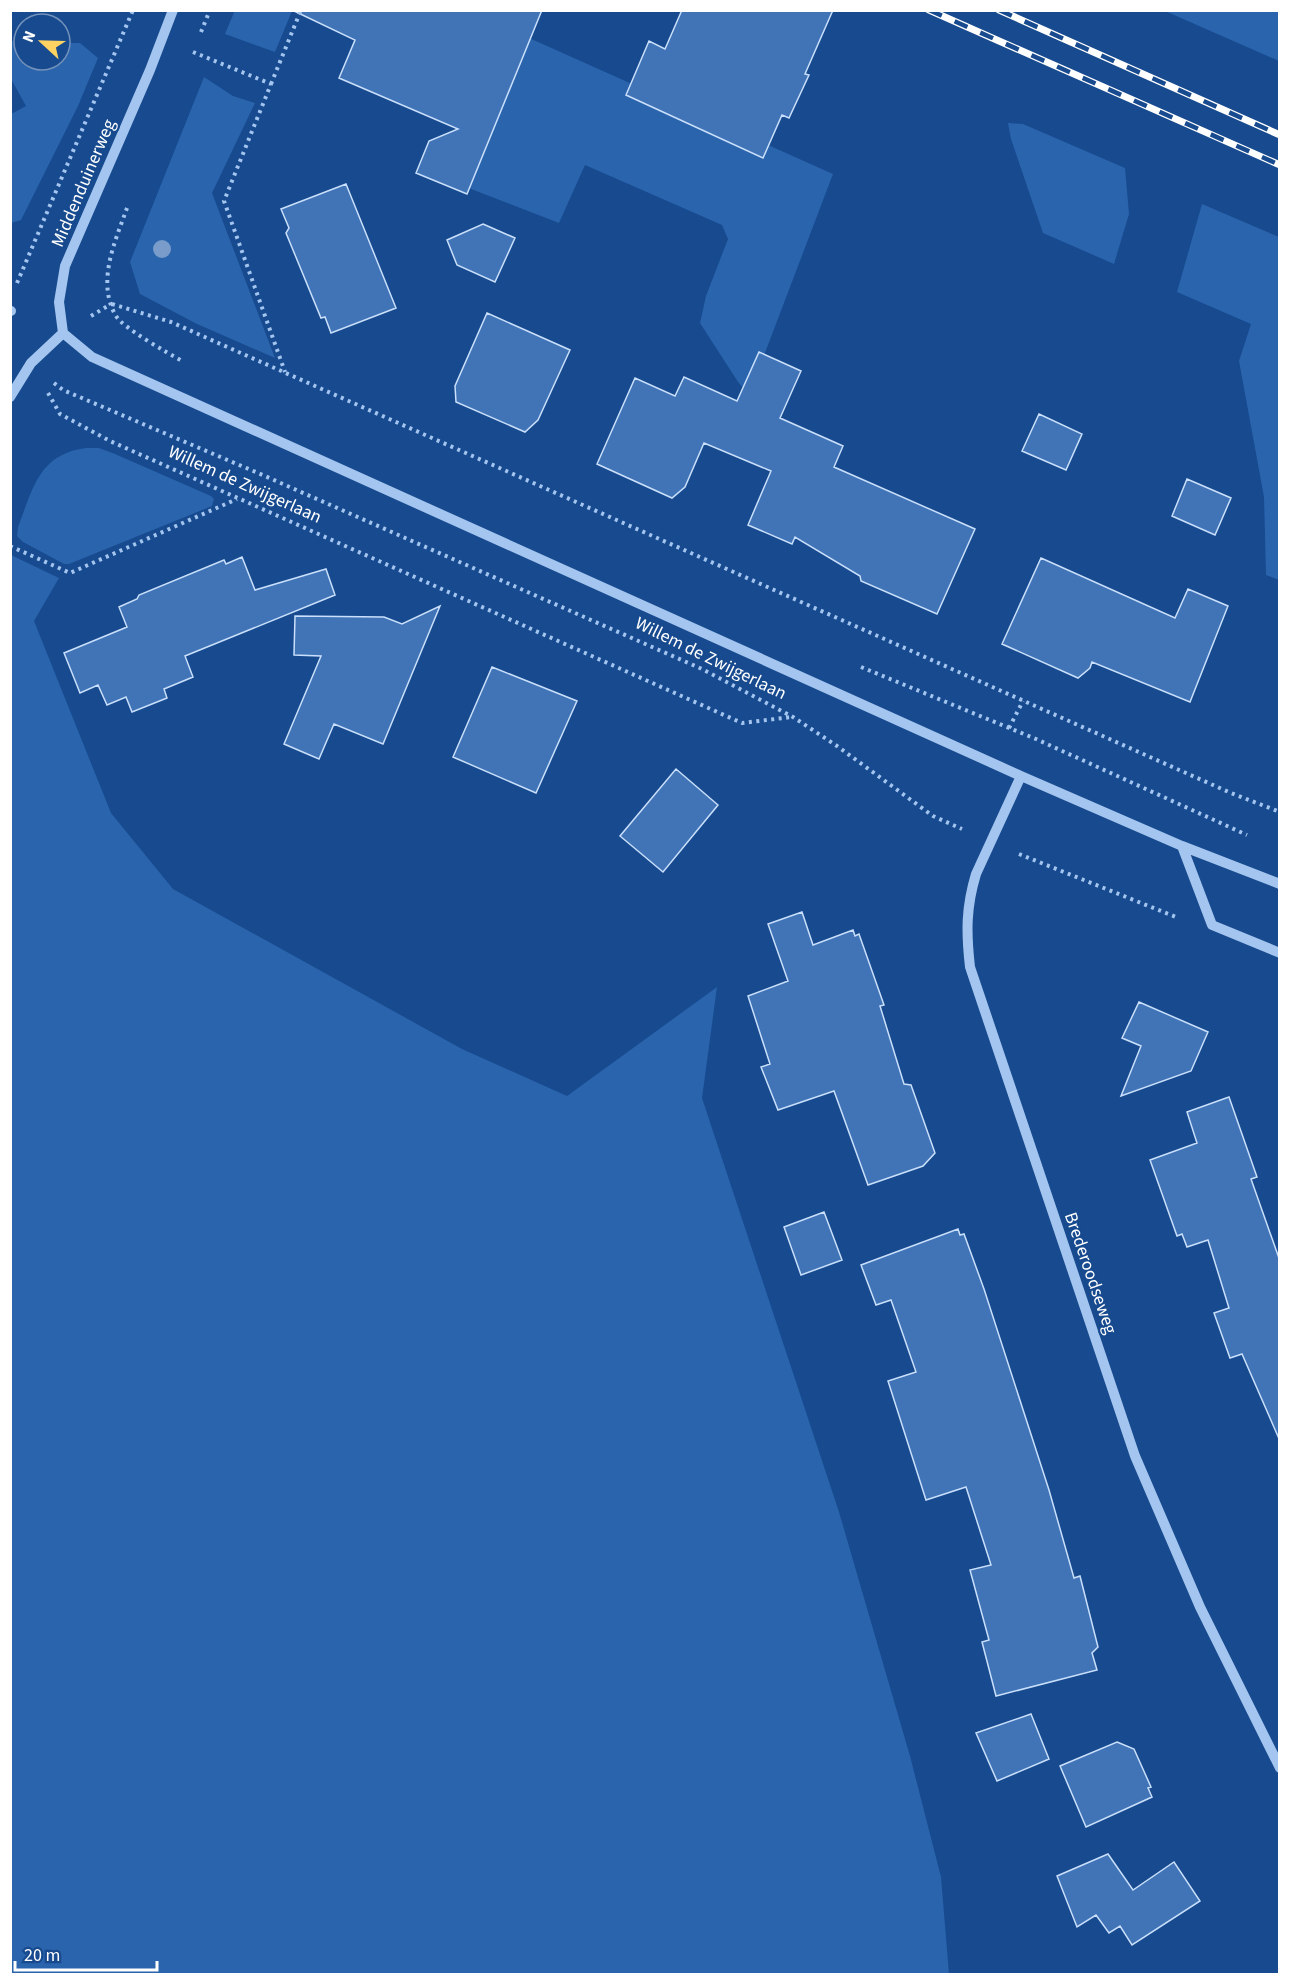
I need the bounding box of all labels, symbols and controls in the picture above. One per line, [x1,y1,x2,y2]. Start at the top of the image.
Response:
north arrow [12,12,72,72]
text: N [17,28,41,46]
street label: Middenduinerweg [45,115,122,251]
street label: Willem de Zwijgerlaan [164,439,325,530]
street label: Willem de Zwijgerlaan [631,611,791,706]
street label: Brederoodseweg [1058,1209,1123,1337]
scale bar [15,1934,158,1972]
text: 20 m [24,1943,60,1968]

